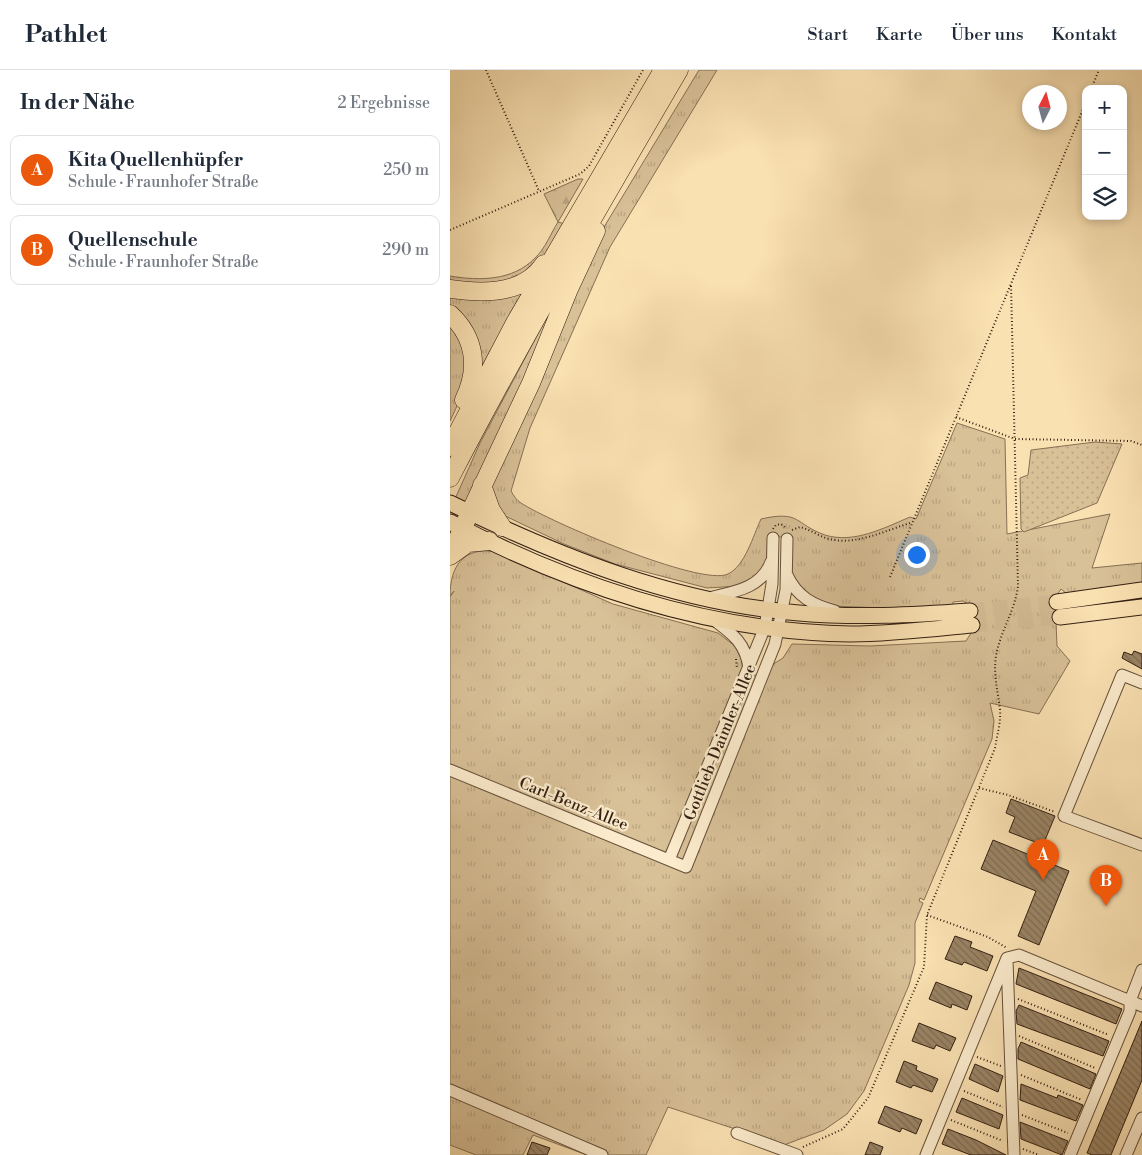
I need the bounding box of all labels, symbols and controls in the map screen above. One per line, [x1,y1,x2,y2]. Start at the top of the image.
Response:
text: Pathlet [25,20,107,50]
text: Start [807,23,848,46]
text: Karte [876,23,923,46]
text: Über uns [951,23,1024,46]
text: Kontakt [1052,23,1117,46]
north arrow [1022,85,1067,130]
map controls [1082,85,1127,220]
button: + [1082,85,1127,130]
text: In der Nähe [20,90,135,116]
text: 2 Ergebnisse [338,93,430,113]
button: − [1082,130,1127,175]
text: Kita Quellenhüpfer [68,148,243,172]
text: A [31,160,43,180]
text: 250 m [383,160,429,180]
text: Schule · Fraunhofer Straße [68,172,259,192]
button: layers [1082,175,1127,220]
text: Quellenschule [68,228,198,252]
text: B [31,240,43,260]
text: 290 m [382,240,429,260]
text: Schule · Fraunhofer Straße [68,252,259,272]
your location [904,542,930,568]
street label: Gottlieb-Daimler-Allee [679,661,761,824]
street label: Carl-Benz-Allee [516,773,631,835]
pin: A [1027,839,1059,880]
pin: B [1090,865,1122,906]

